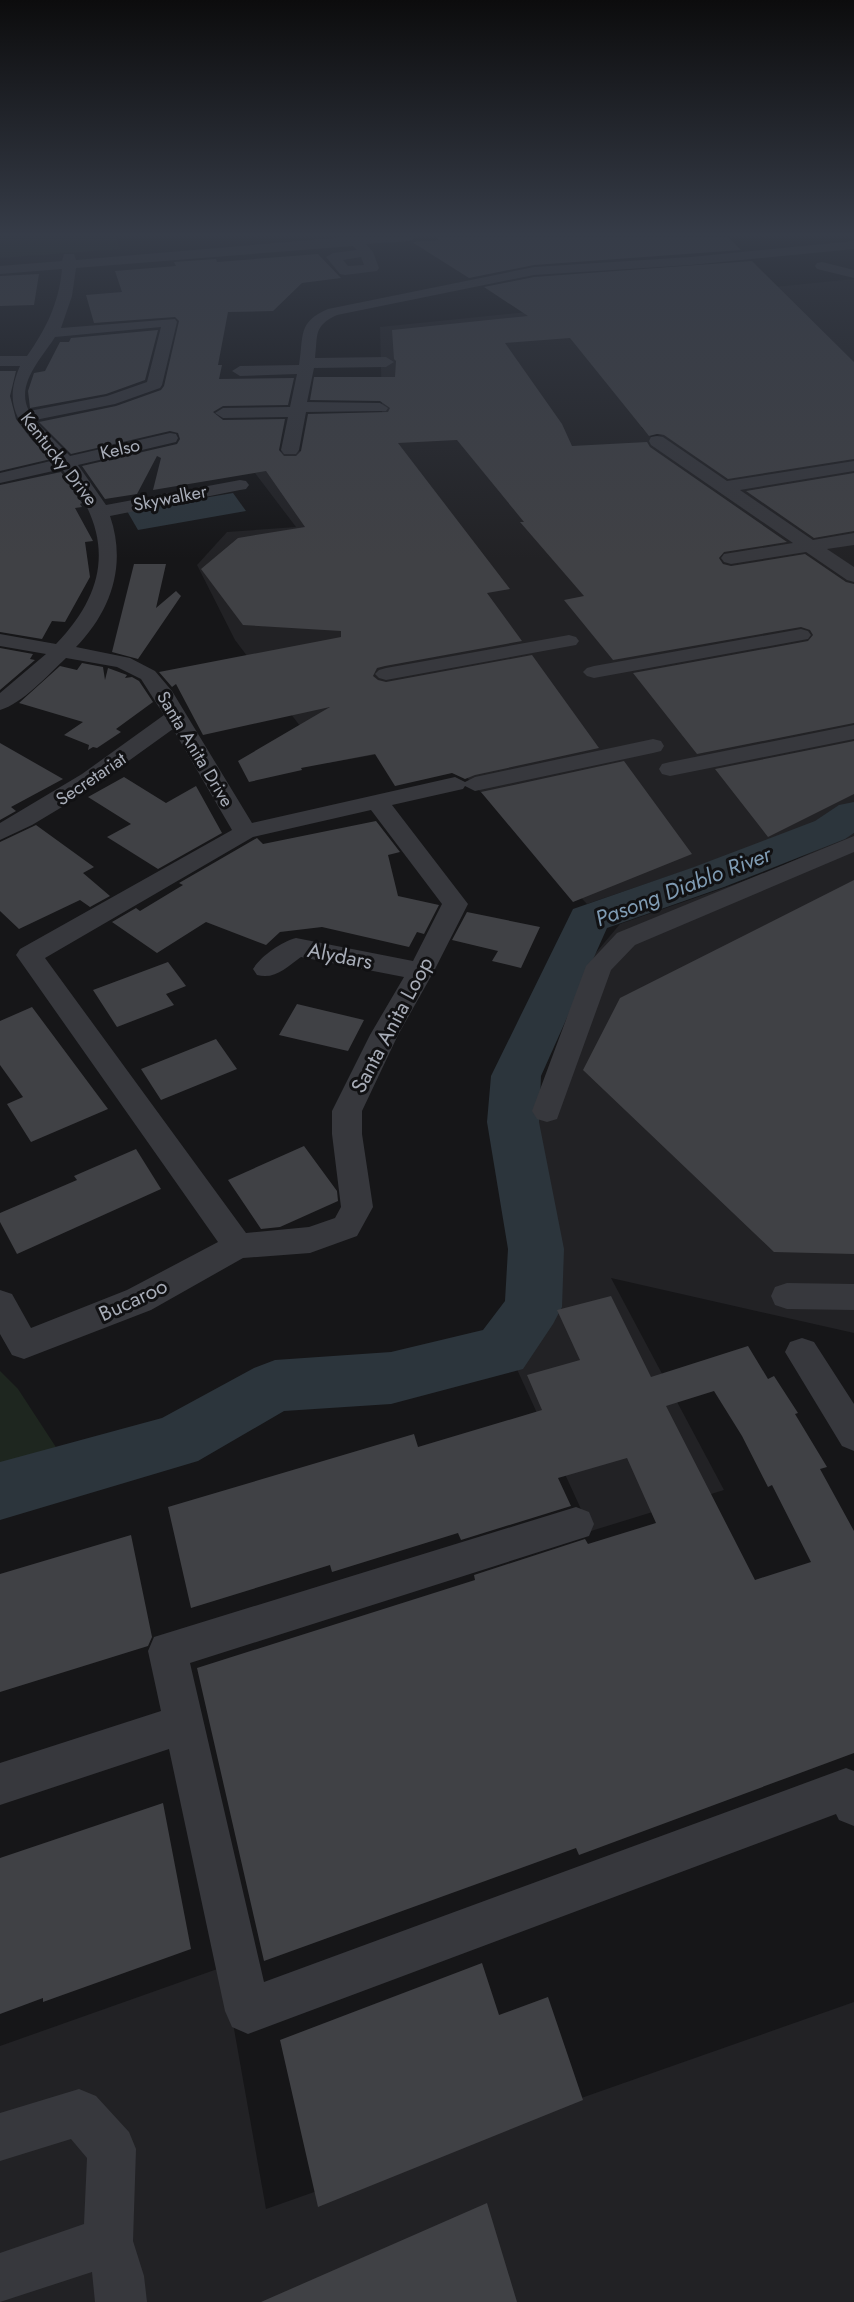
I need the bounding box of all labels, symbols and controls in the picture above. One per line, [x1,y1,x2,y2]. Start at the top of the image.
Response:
street label: Kentucky Drive [14,407,104,511]
street label: Kelso [98,432,143,466]
street label: Skywalker [131,478,210,518]
street label: Santa Anita Drive [150,686,240,812]
street label: Secretariat [51,746,132,812]
water label: Pasong Diablo River [590,837,777,934]
street label: Alydars [305,935,375,977]
street label: Santa Anita Loop [343,952,441,1098]
street label: Bucaroo [94,1271,172,1329]

